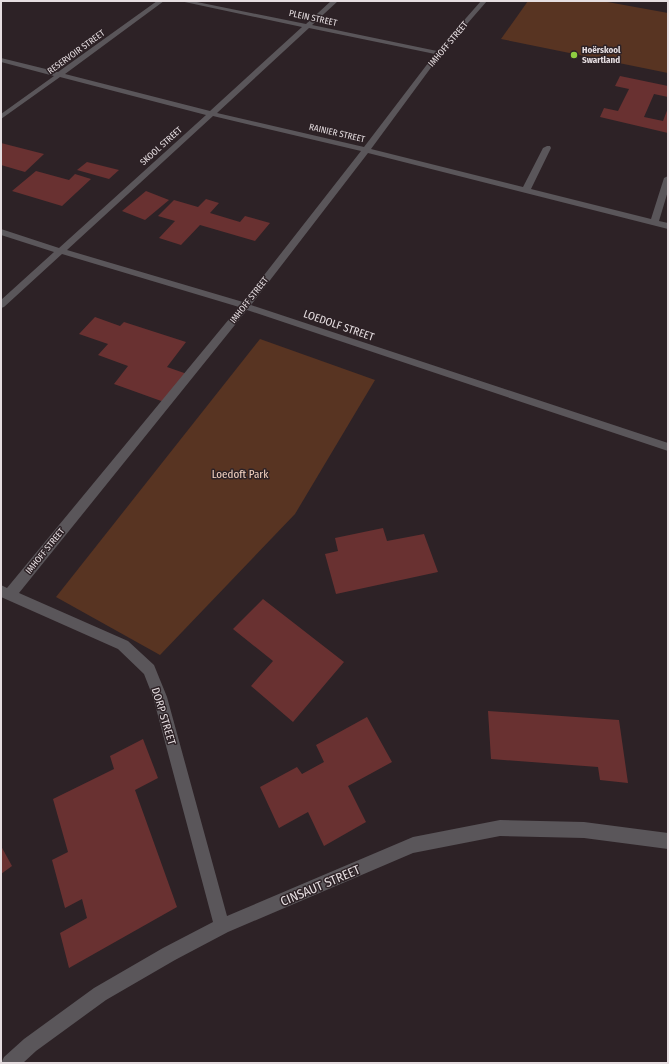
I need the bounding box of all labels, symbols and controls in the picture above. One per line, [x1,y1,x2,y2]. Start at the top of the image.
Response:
street label: PLEIN STREET [288,8,339,28]
street label: IMHOFF STREET [426,19,470,69]
street label: RESERVOIR STREET [46,27,107,76]
place label: Hoërskool Swartland [582,45,621,65]
marker: Hoërskool Swartland [569,50,579,60]
street label: RAINIER STREET [308,122,367,144]
street label: SKOOL STREET [138,124,184,167]
street label: IMHOFF STREET [228,274,271,325]
street label: LOEDOLF STREET [302,307,377,344]
park label: Loedoft Park [212,468,269,481]
street label: IMHOFF STREET [24,526,67,576]
street label: DORP STREET [149,686,179,747]
street label: CINSAUT STREET [278,862,362,909]

